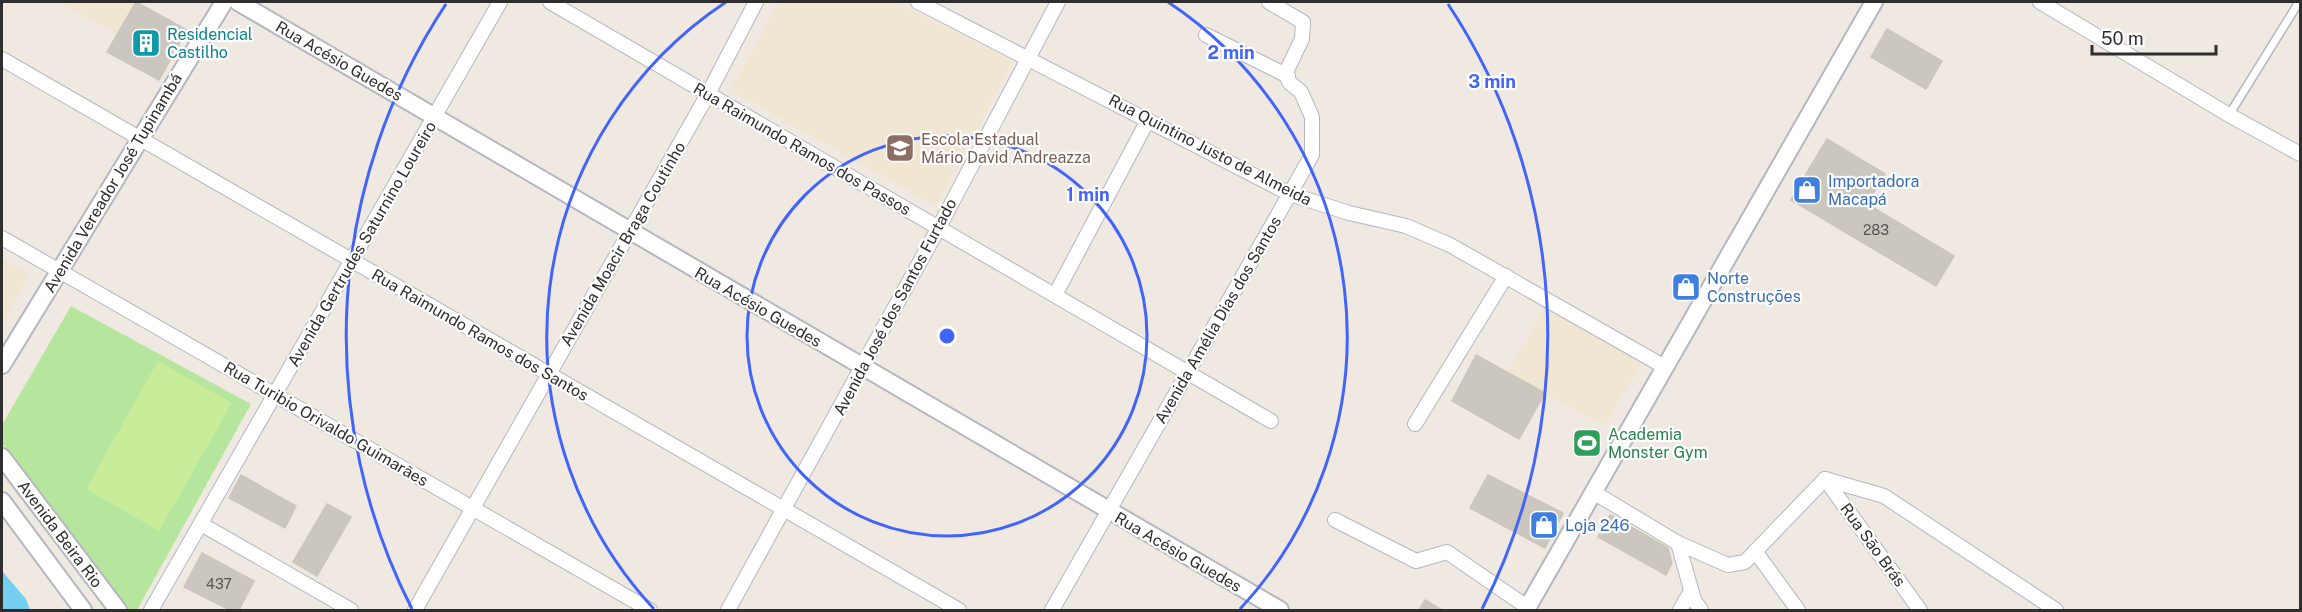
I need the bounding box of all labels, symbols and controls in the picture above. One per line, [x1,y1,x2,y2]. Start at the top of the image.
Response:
street label: Rua Acésio Guedes [272,17,406,105]
scale bar [2092,18,2216,56]
place label: Residencial Castilho [167,25,253,62]
building icon: Residencial Castilho [130,27,162,59]
text: 50 m [2101,28,2144,49]
text: 2 min [1207,42,1255,63]
street label: Avenida Vereador José Tupinambá [40,70,186,296]
text: 3 min [1468,71,1516,92]
street label: Rua Raimundo Ramos dos Passos [690,79,914,219]
street label: Rua Quintino Justo de Almeida [1105,90,1315,210]
street label: Avenida Gertrudes Saturnino Loureiro [284,118,440,370]
place label: Escola Estadual Mário David Andreazza [921,130,1091,167]
school or university icon: Escola Estadual Mário David Andreazza [884,132,916,164]
street label: Avenida Moacir Braga Coutinho [557,139,689,349]
place label: Importadora Macapá [1828,172,1919,209]
shop icon: Importadora Macapá [1791,174,1823,206]
text: 1 min [1066,184,1110,205]
street label: Avenida José dos Santos Furtado [830,195,960,419]
street label: Avenida Amélia Dias dos Santos [1151,213,1285,427]
house number: 283 [1863,222,1889,238]
street label: Rua Acésio Guedes [691,263,825,351]
street label: Rua Raimundo Ramos dos Santos [368,265,592,405]
place label: Norte Construções [1707,269,1801,306]
shop icon: Norte Construções [1670,271,1702,303]
centre of rings [937,326,957,346]
street label: Rua Turibio Orivaldo Guimarães [221,358,431,490]
place label: Academia Monster Gym [1608,425,1708,462]
sports icon: Academia Monster Gym [1571,427,1603,459]
street label: Avenida Beira Rio [14,477,106,591]
street label: Rua São Brás [1836,500,1910,590]
street label: Rua Acésio Guedes [1111,508,1245,596]
shop icon: Loja 246 [1528,509,1560,541]
place label: Loja 246 [1565,516,1630,535]
house number: 437 [206,576,232,592]

